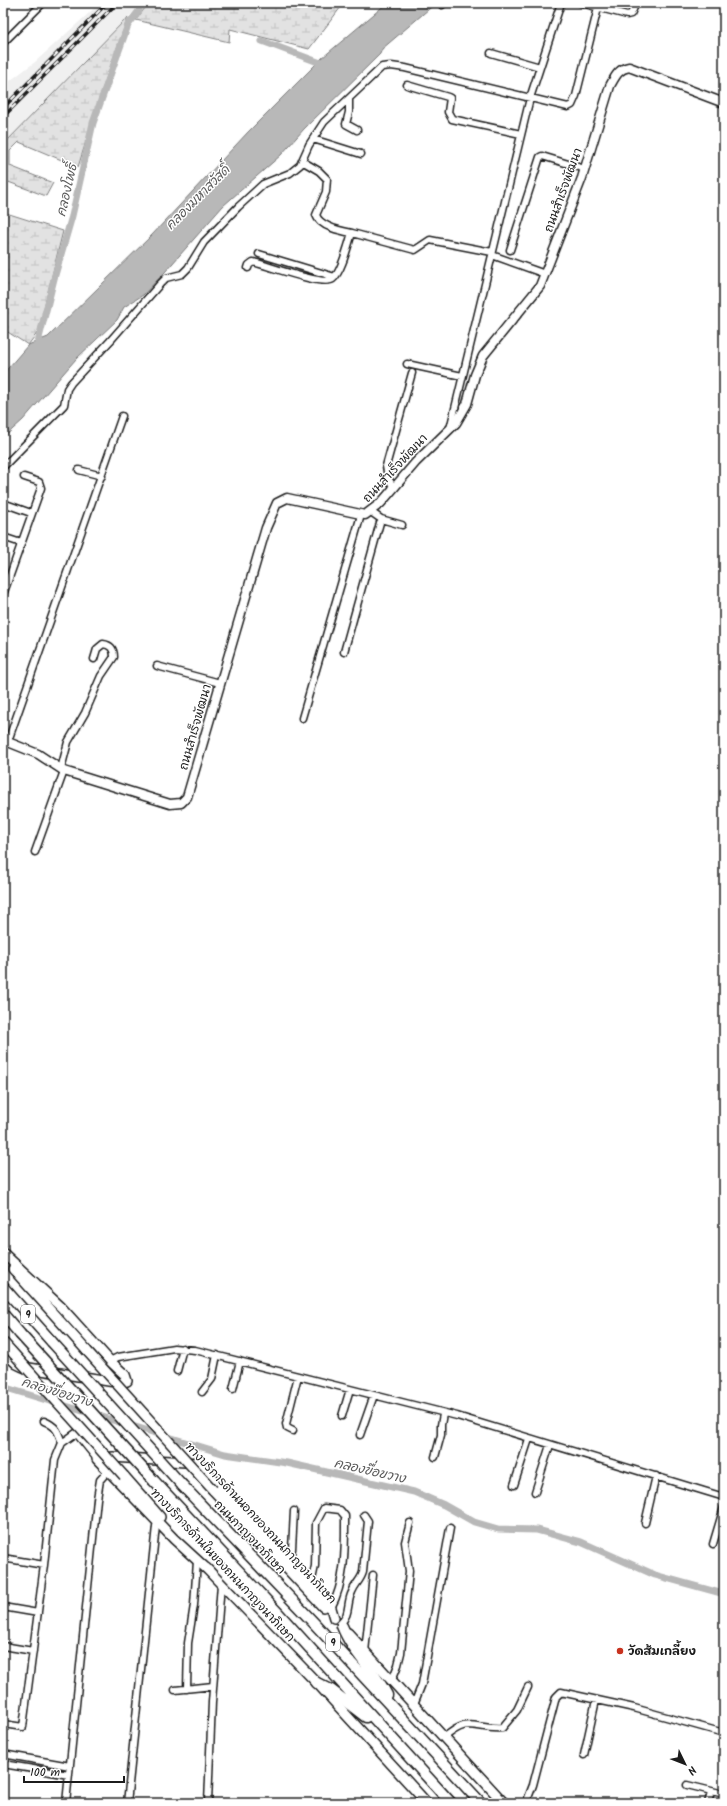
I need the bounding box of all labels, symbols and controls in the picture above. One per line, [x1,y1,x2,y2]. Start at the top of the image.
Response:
street label: ถนนสำเร็จพัฒนา [539,145,588,235]
water label: คลองมหาสวัสดิ์ [159,156,238,235]
water label: คลองโพธิ์ [49,158,85,219]
street label: ถนนสำเร็จพัฒนา [358,429,433,507]
street label: ถนนสำเร็จพัฒนา [174,682,217,772]
road number: 9 [21,1305,35,1323]
water label: คลองขื่อขวาง [19,1369,97,1414]
street label: ทางบริการด้านนอกของถนนกาญจนาภิเษก [182,1439,340,1607]
water label: คลองขื่อขวาง [332,1450,410,1490]
street label: ทางบริการด้านในของถนนกาญจนาภิเษก [146,1484,299,1647]
street label: ถนนกาญจนาภิเษก [211,1497,289,1577]
road number: 9 [326,1633,340,1651]
place label: วัดส้มเกลี้ยง [628,1640,696,1661]
marker: วัดส้มเกลี้ยง [615,1646,625,1656]
north arrow [665,1744,705,1784]
scale bar [24,1758,124,1784]
text: N [683,1761,701,1779]
text: 100 m [30,1763,61,1782]

